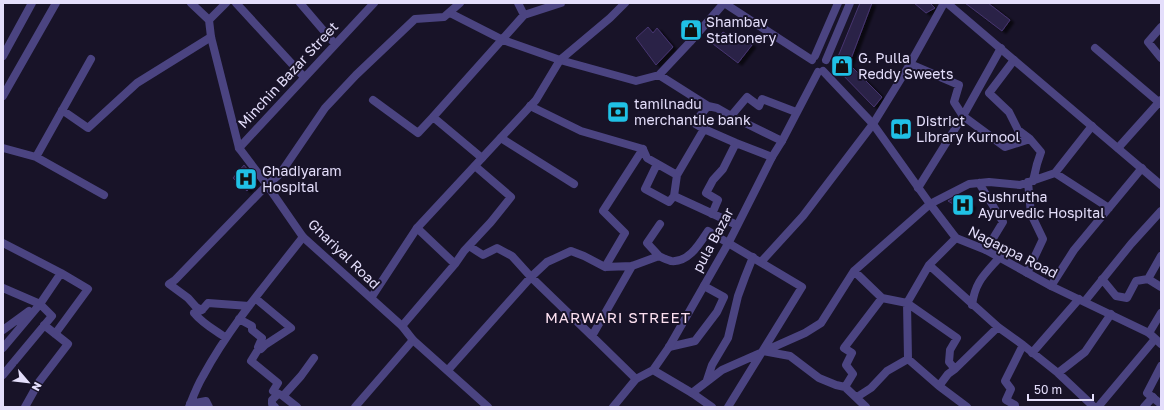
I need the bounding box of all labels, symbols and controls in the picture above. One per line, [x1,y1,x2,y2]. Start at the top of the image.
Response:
place label: Shambav Stationery [706,13,776,46]
shop icon: Shambav Stationery [678,17,704,43]
street label: Minchin Bazar Street [234,18,341,131]
place label: G. Pulla Reddy Sweets [858,49,953,82]
shop icon: G. Pulla Reddy Sweets [829,53,855,79]
place label: tamilnadu merchantile bank [634,95,751,128]
bank icon: tamilnadu merchantile bank [605,99,631,125]
place label: District Library Kurnool [916,112,1020,145]
library icon: District Library Kurnool [888,116,914,142]
place label: Ghadiyaram Hospital [262,162,342,195]
hospital icon: Ghadiyaram Hospital [233,166,259,192]
place label: Sushrutha Ayurvedic Hospital [978,188,1105,221]
hospital icon: Sushrutha Ayurvedic Hospital [950,192,976,218]
street label: pula Bazar [688,204,737,275]
street label: Ghariyal Road [305,215,384,292]
street label: Nagappa Road [966,222,1061,281]
district label: MARWARI STREET [545,308,691,326]
north arrow [8,362,48,402]
scale bar [1028,376,1093,402]
text: N [30,380,45,394]
text: 50 m [1034,382,1062,397]

